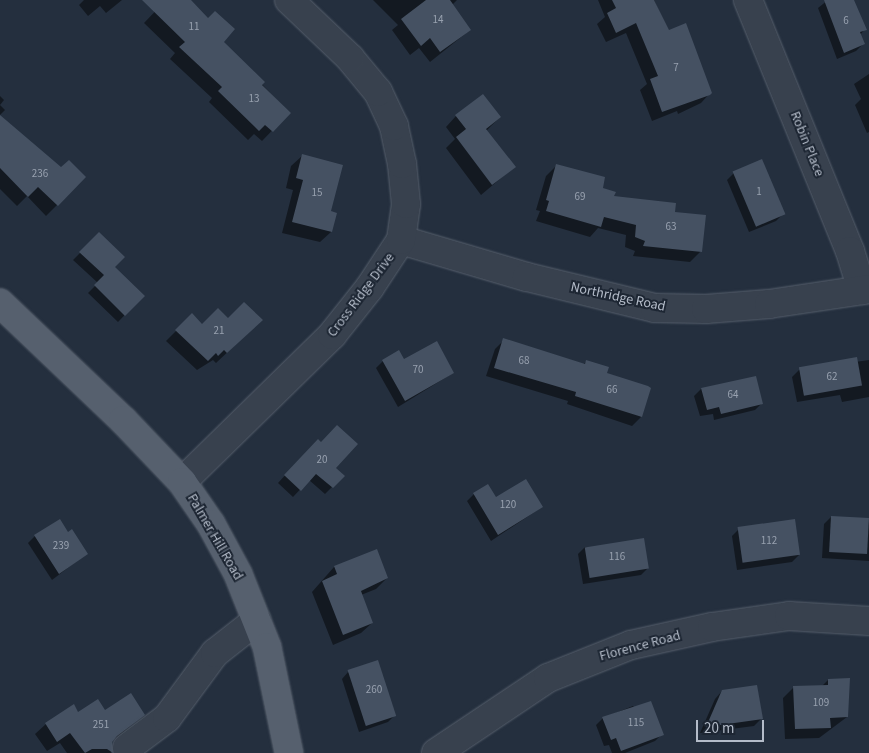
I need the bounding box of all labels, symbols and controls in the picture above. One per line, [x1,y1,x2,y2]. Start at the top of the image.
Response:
house number: 14 [433,13,443,27]
house number: 6 [843,14,849,28]
house number: 11 [189,20,199,34]
house number: 7 [673,61,679,75]
house number: 13 [249,92,259,106]
street label: Robin Place [786,109,828,179]
house number: 236 [32,167,48,181]
house number: 1 [756,185,762,199]
house number: 15 [312,186,322,200]
house number: 69 [575,190,585,204]
house number: 63 [666,220,676,234]
street label: Cross Ridge Drive [324,250,398,340]
street label: Northridge Road [569,279,667,315]
house number: 21 [214,324,224,338]
house number: 68 [519,354,529,368]
house number: 70 [413,363,423,377]
house number: 62 [827,370,837,384]
house number: 66 [607,383,617,397]
house number: 64 [728,388,738,402]
house number: 20 [317,453,327,467]
street label: Palmer Hill Road [184,491,246,583]
house number: 120 [500,498,516,512]
house number: 112 [761,534,777,548]
house number: 239 [53,539,69,553]
house number: 116 [609,550,625,564]
street label: Florence Road [598,627,682,665]
house number: 260 [366,683,382,697]
house number: 109 [813,696,829,710]
scale bar [699,710,766,742]
house number: 115 [628,716,644,730]
house number: 251 [93,718,109,732]
text: 20 m [704,718,734,739]

